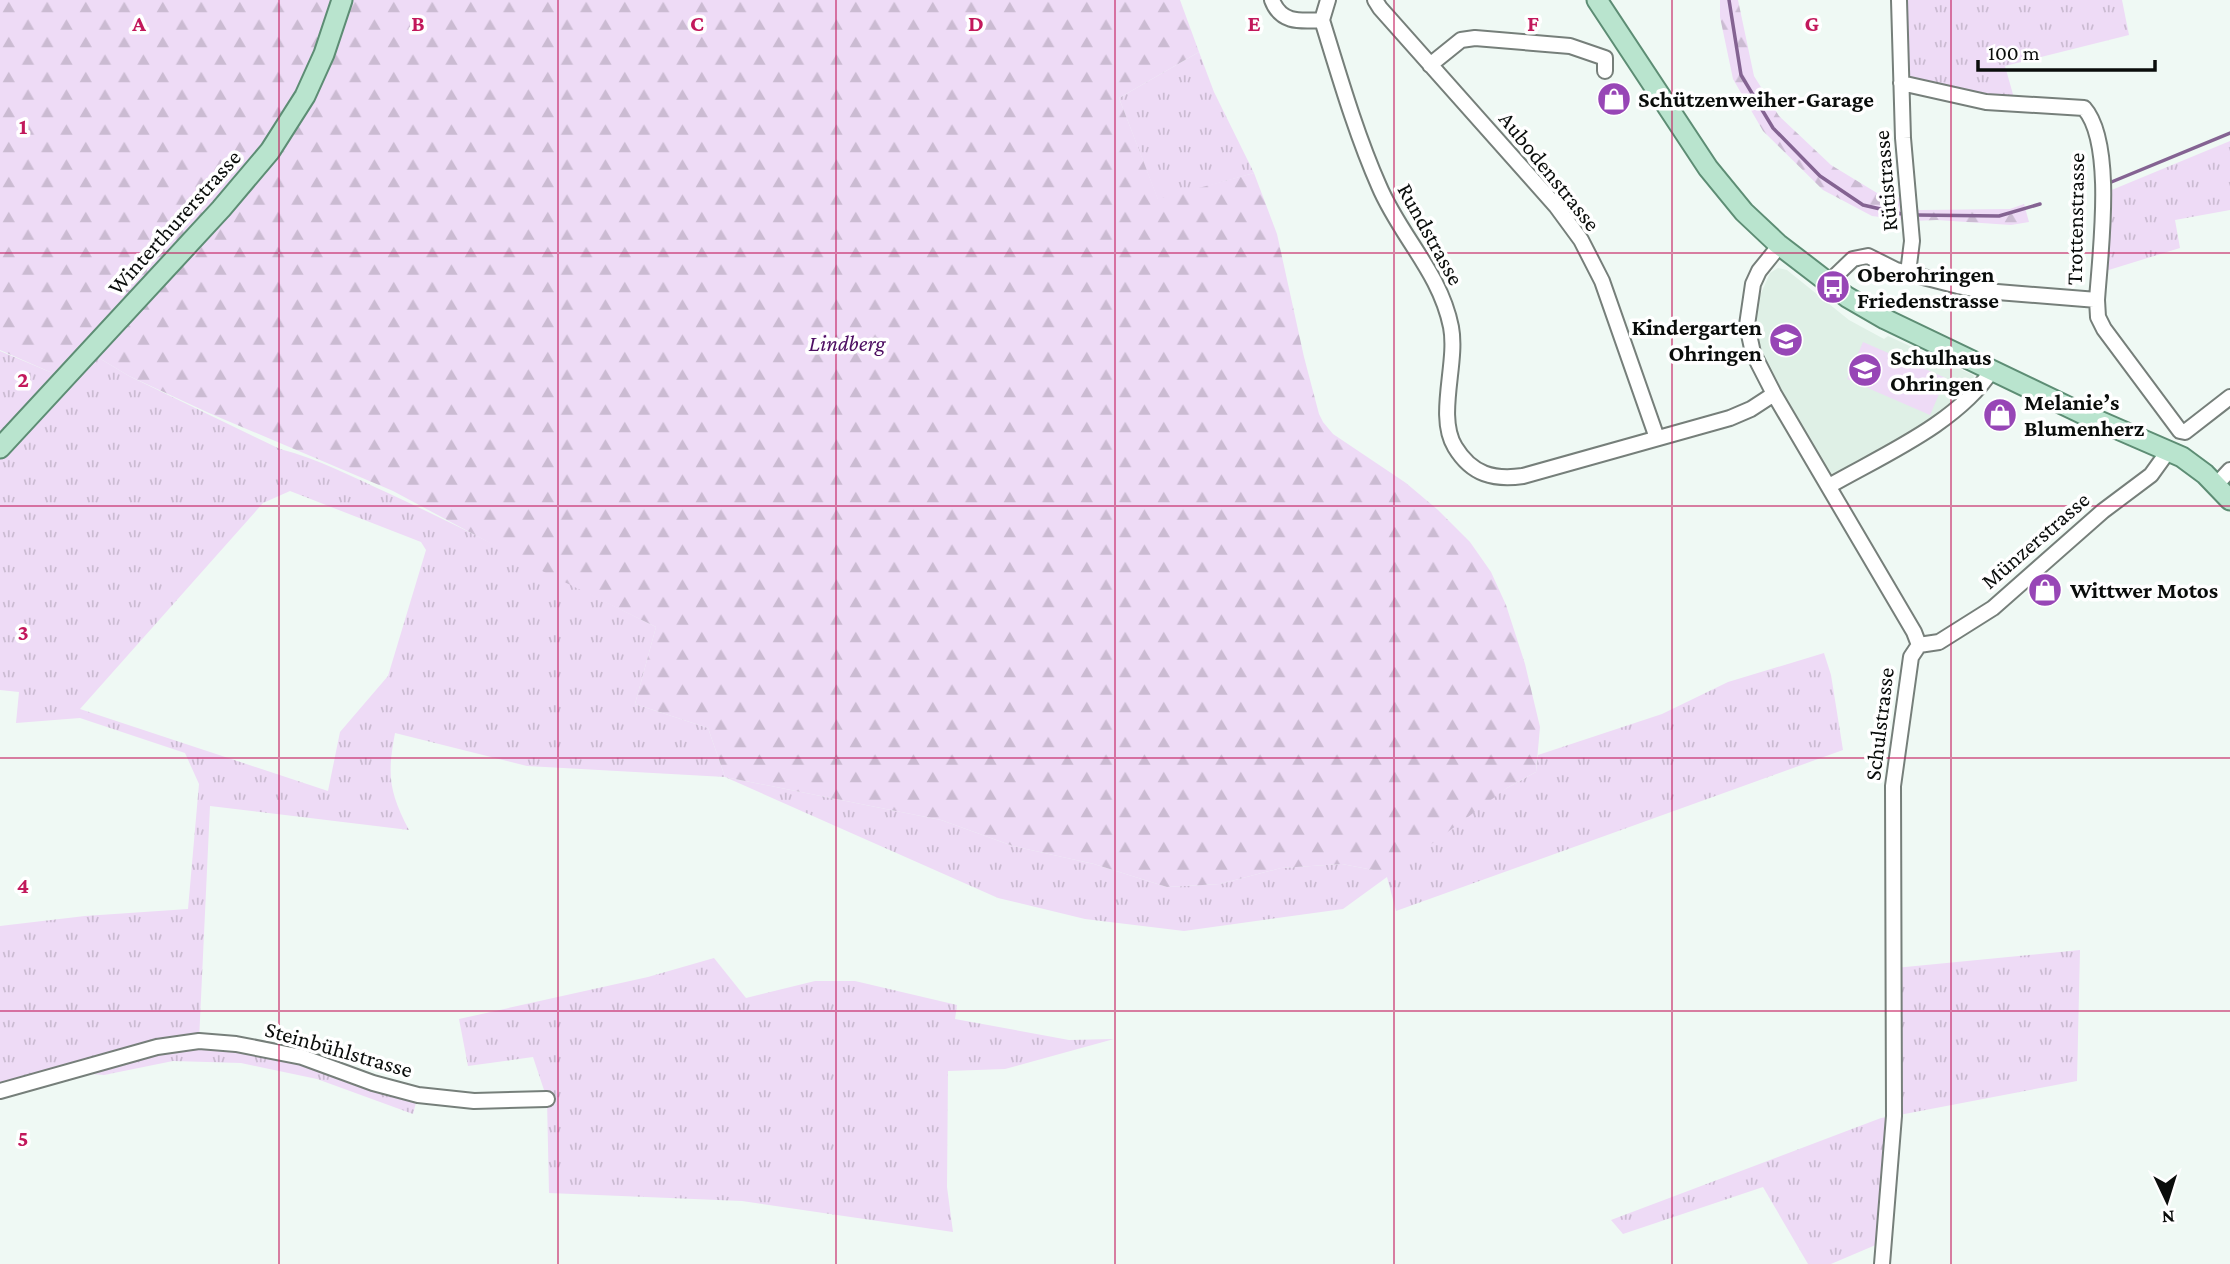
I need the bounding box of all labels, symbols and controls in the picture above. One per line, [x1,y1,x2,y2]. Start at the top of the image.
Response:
text: A [131,10,146,36]
text: B [411,10,425,36]
text: C [690,10,704,36]
text: D [968,10,984,36]
text: E [1247,10,1261,36]
text: F [1527,10,1539,36]
text: G [1805,10,1820,36]
scale bar [1978,28,2155,72]
text: 100 m [1988,41,2040,65]
shop icon: Schützenweiher-Garage [1595,80,1633,118]
place label: Schützenweiher-Garage [1638,86,1874,112]
street label: Aubodenstrasse [1494,106,1606,236]
text: 1 [19,113,28,139]
street label: Rütistrasse [1868,129,1902,233]
street label: Winterthurerstrasse [102,144,246,300]
street label: Trottenstrasse [2061,153,2089,285]
street label: Rundstrasse [1392,179,1470,289]
place label: Oberohringen Friedenstrasse [1857,261,1999,313]
bus stop icon: Oberohringen Friedenstrasse [1814,268,1852,306]
place label: Kindergarten Ohringen [1632,314,1762,366]
school or university icon: Kindergarten Ohringen [1767,321,1805,359]
park label: Lindberg [808,330,886,356]
place label: Schulhaus Ohringen [1890,344,1991,396]
school or university icon: Schulhaus Ohringen [1846,351,1884,389]
text: 2 [17,366,29,392]
place label: Melanie’s Blumenherz [2024,389,2145,441]
shop icon: Melanie’s Blumenherz [1981,396,2019,434]
street label: Münzerstrasse [1976,486,2094,594]
shop icon: Wittwer Motos [2026,571,2064,609]
place label: Wittwer Motos [2069,577,2218,603]
text: 3 [17,619,29,645]
street label: Schulstrasse [1859,666,1899,782]
text: 4 [17,872,29,898]
street label: Steinbühlstrasse [262,1016,416,1082]
text: 5 [17,1125,29,1151]
north arrow [2132,1166,2202,1236]
text: N [2161,1207,2175,1228]

